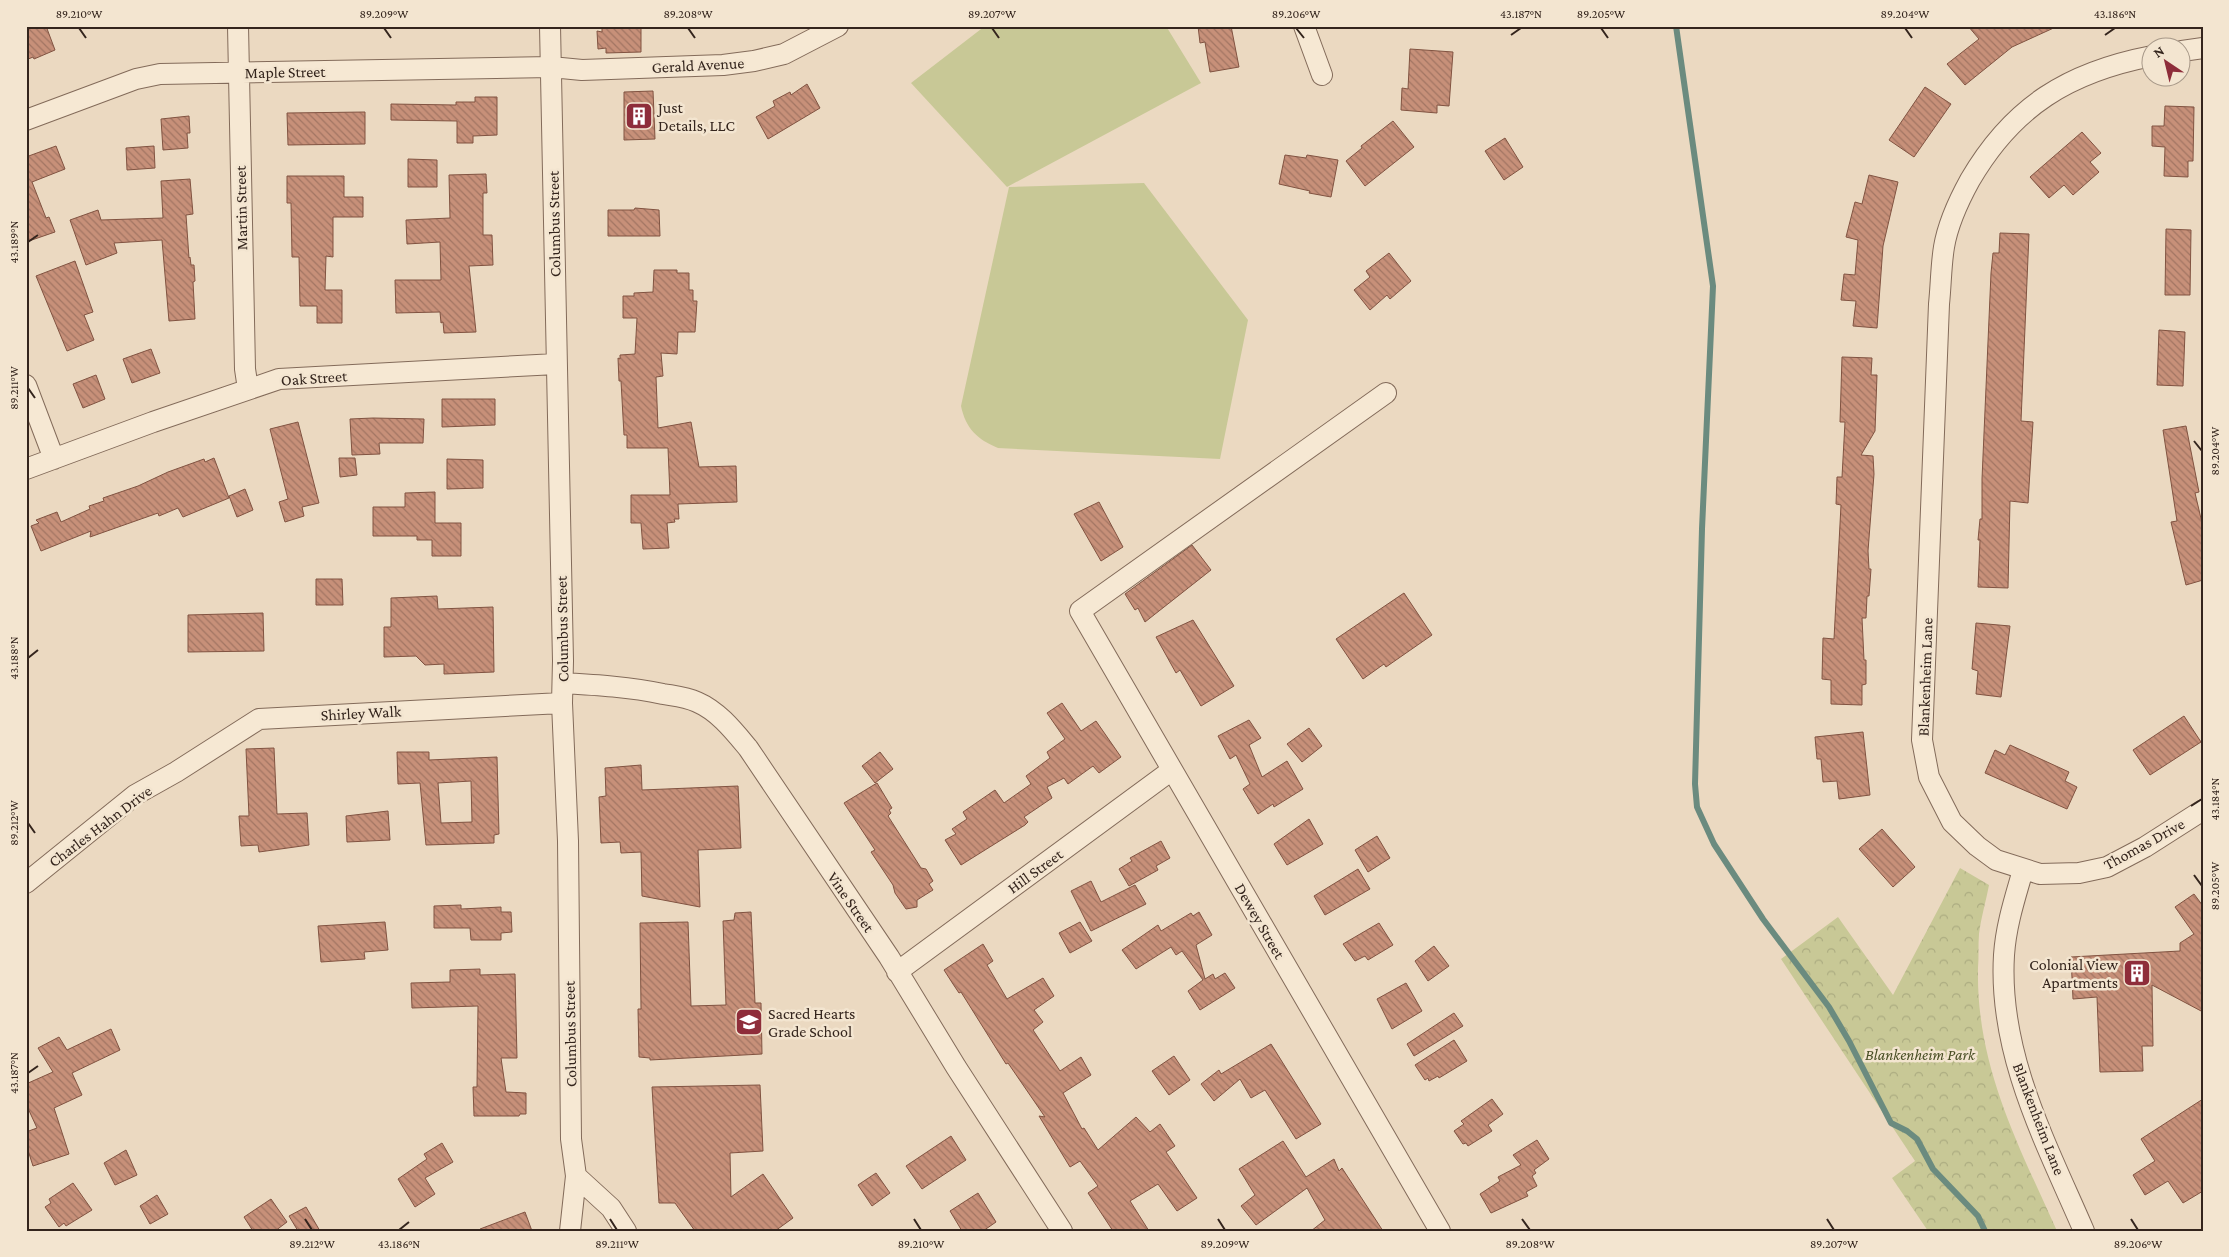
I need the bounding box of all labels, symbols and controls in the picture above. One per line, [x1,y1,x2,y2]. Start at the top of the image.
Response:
text: 89.210°W [56,7,102,21]
text: 89.209°W [360,7,408,21]
text: 89.208°W [663,7,713,21]
text: 89.207°W [968,7,1016,21]
text: 89.206°W [1272,7,1320,21]
text: 43.187°N [1500,7,1542,21]
text: 89.205°W [1577,7,1625,21]
text: 89.204°W [1881,7,1929,21]
text: 43.186°N [2094,7,2136,21]
north arrow [2142,38,2192,88]
text: N [2150,42,2167,61]
street label: Gerald Avenue [651,54,745,76]
street label: Maple Street [244,63,326,82]
place label: Just Details, LLC [656,99,735,134]
building icon: Just Details, LLC [624,101,654,131]
street label: Martin Street [232,165,250,251]
street label: Columbus Street [545,170,563,277]
text: 43.189°N [7,220,21,263]
text: 89.211°W [7,366,21,410]
street label: Oak Street [280,367,348,389]
text: 89.204°W [2208,427,2222,475]
street label: Columbus Street [553,575,571,682]
street label: Blankenheim Lane [1914,617,1936,737]
text: 43.188°N [7,636,21,680]
street label: Shirley Walk [320,702,402,725]
text: 43.184°N [2208,777,2222,820]
street label: Charles Hahn Drive [45,782,155,870]
text: 89.212°W [7,800,21,846]
street label: Thomas Drive [2101,815,2187,873]
street label: Hill Street [1004,845,1066,897]
text: 89.205°W [2208,862,2222,910]
street label: Vine Street [824,869,878,936]
street label: Dewey Street [1231,880,1289,963]
place label: Colonial View Apartments [2029,956,2118,992]
building icon: Colonial View Apartments [2122,958,2152,988]
street label: Columbus Street [561,980,579,1087]
place label: Sacred Hearts Grade School [768,1005,855,1040]
school or university icon: Sacred Hearts Grade School [734,1007,764,1037]
park label: Blankenheim Park [1865,1046,1976,1063]
text: 43.187°N [7,1052,21,1094]
street label: Blankenheim Lane [2010,1061,2068,1177]
text: 89.212°W [289,1237,335,1251]
text: 43.186°N [378,1237,420,1251]
text: 89.211°W [595,1237,639,1251]
text: 89.210°W [898,1237,944,1251]
text: 89.209°W [1201,1237,1249,1251]
text: 89.208°W [1505,1237,1555,1251]
text: 89.207°W [1810,1237,1858,1251]
text: 89.206°W [2114,1237,2162,1251]

